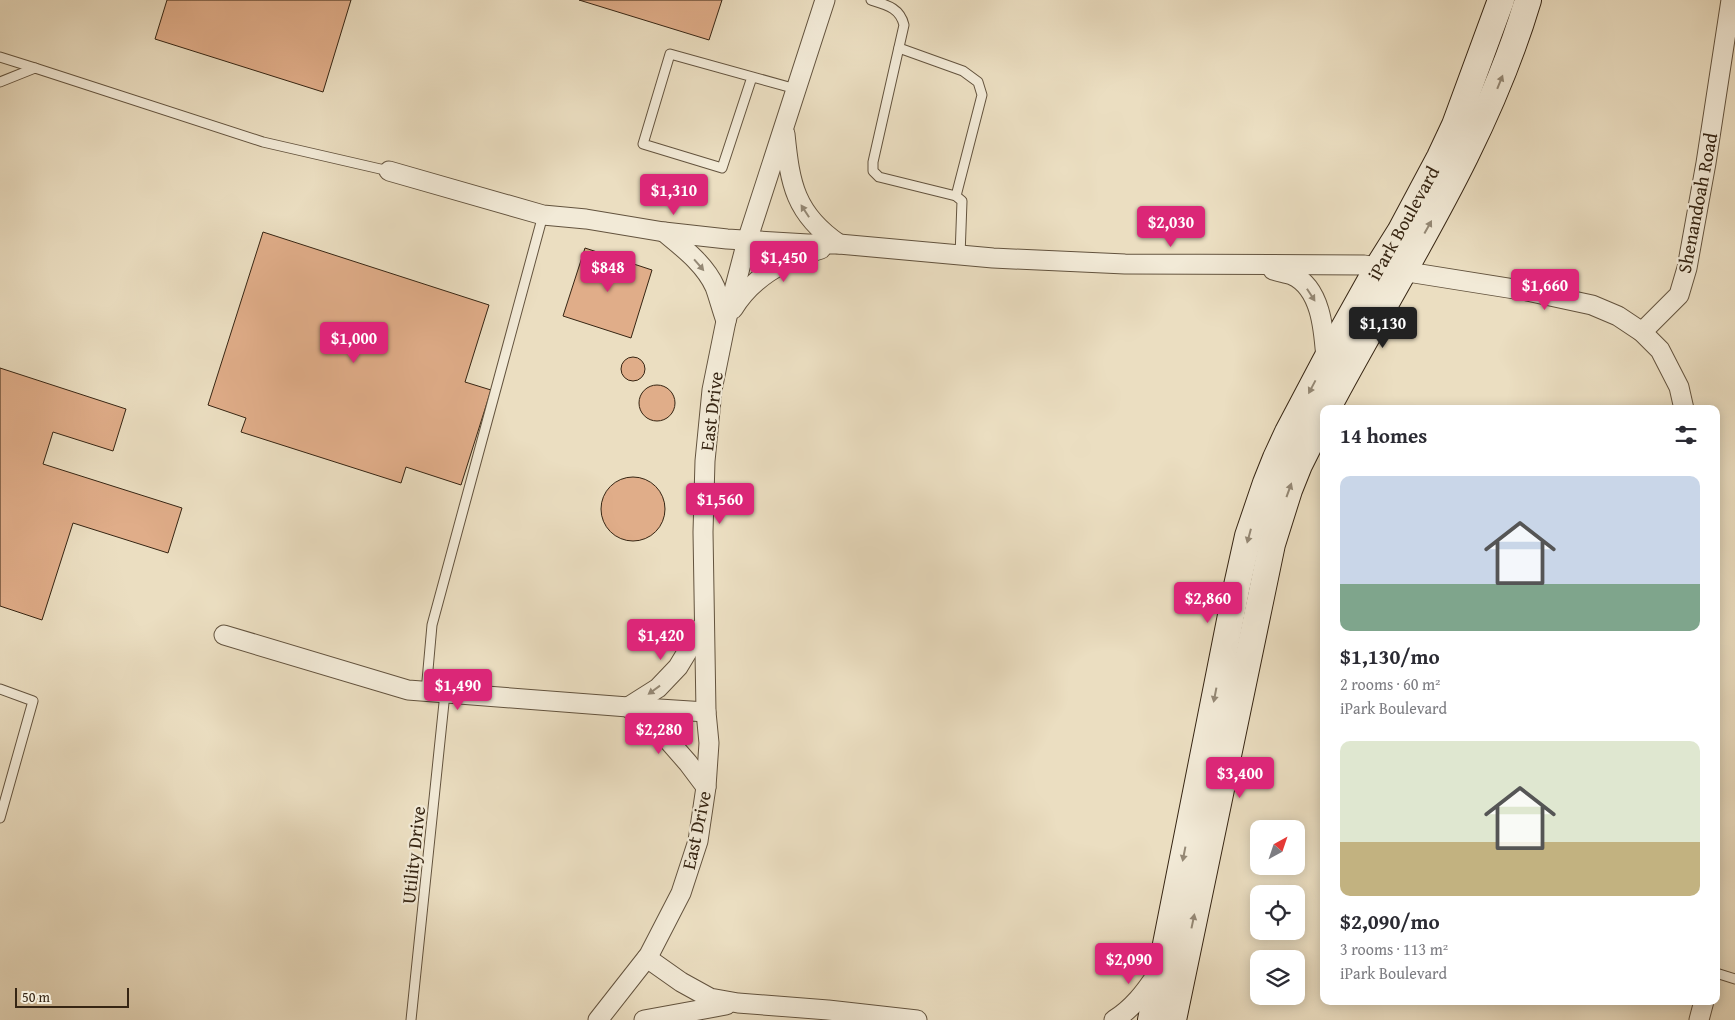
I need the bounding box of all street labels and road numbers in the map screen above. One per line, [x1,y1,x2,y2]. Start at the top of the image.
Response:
street label: Shenandoah Road [1670,129,1725,276]
street label: iPark Boulevard [1360,160,1446,285]
street label: East Drive [692,370,730,452]
street label: East Drive [674,788,718,872]
street label: Utility Drive [394,805,432,905]

